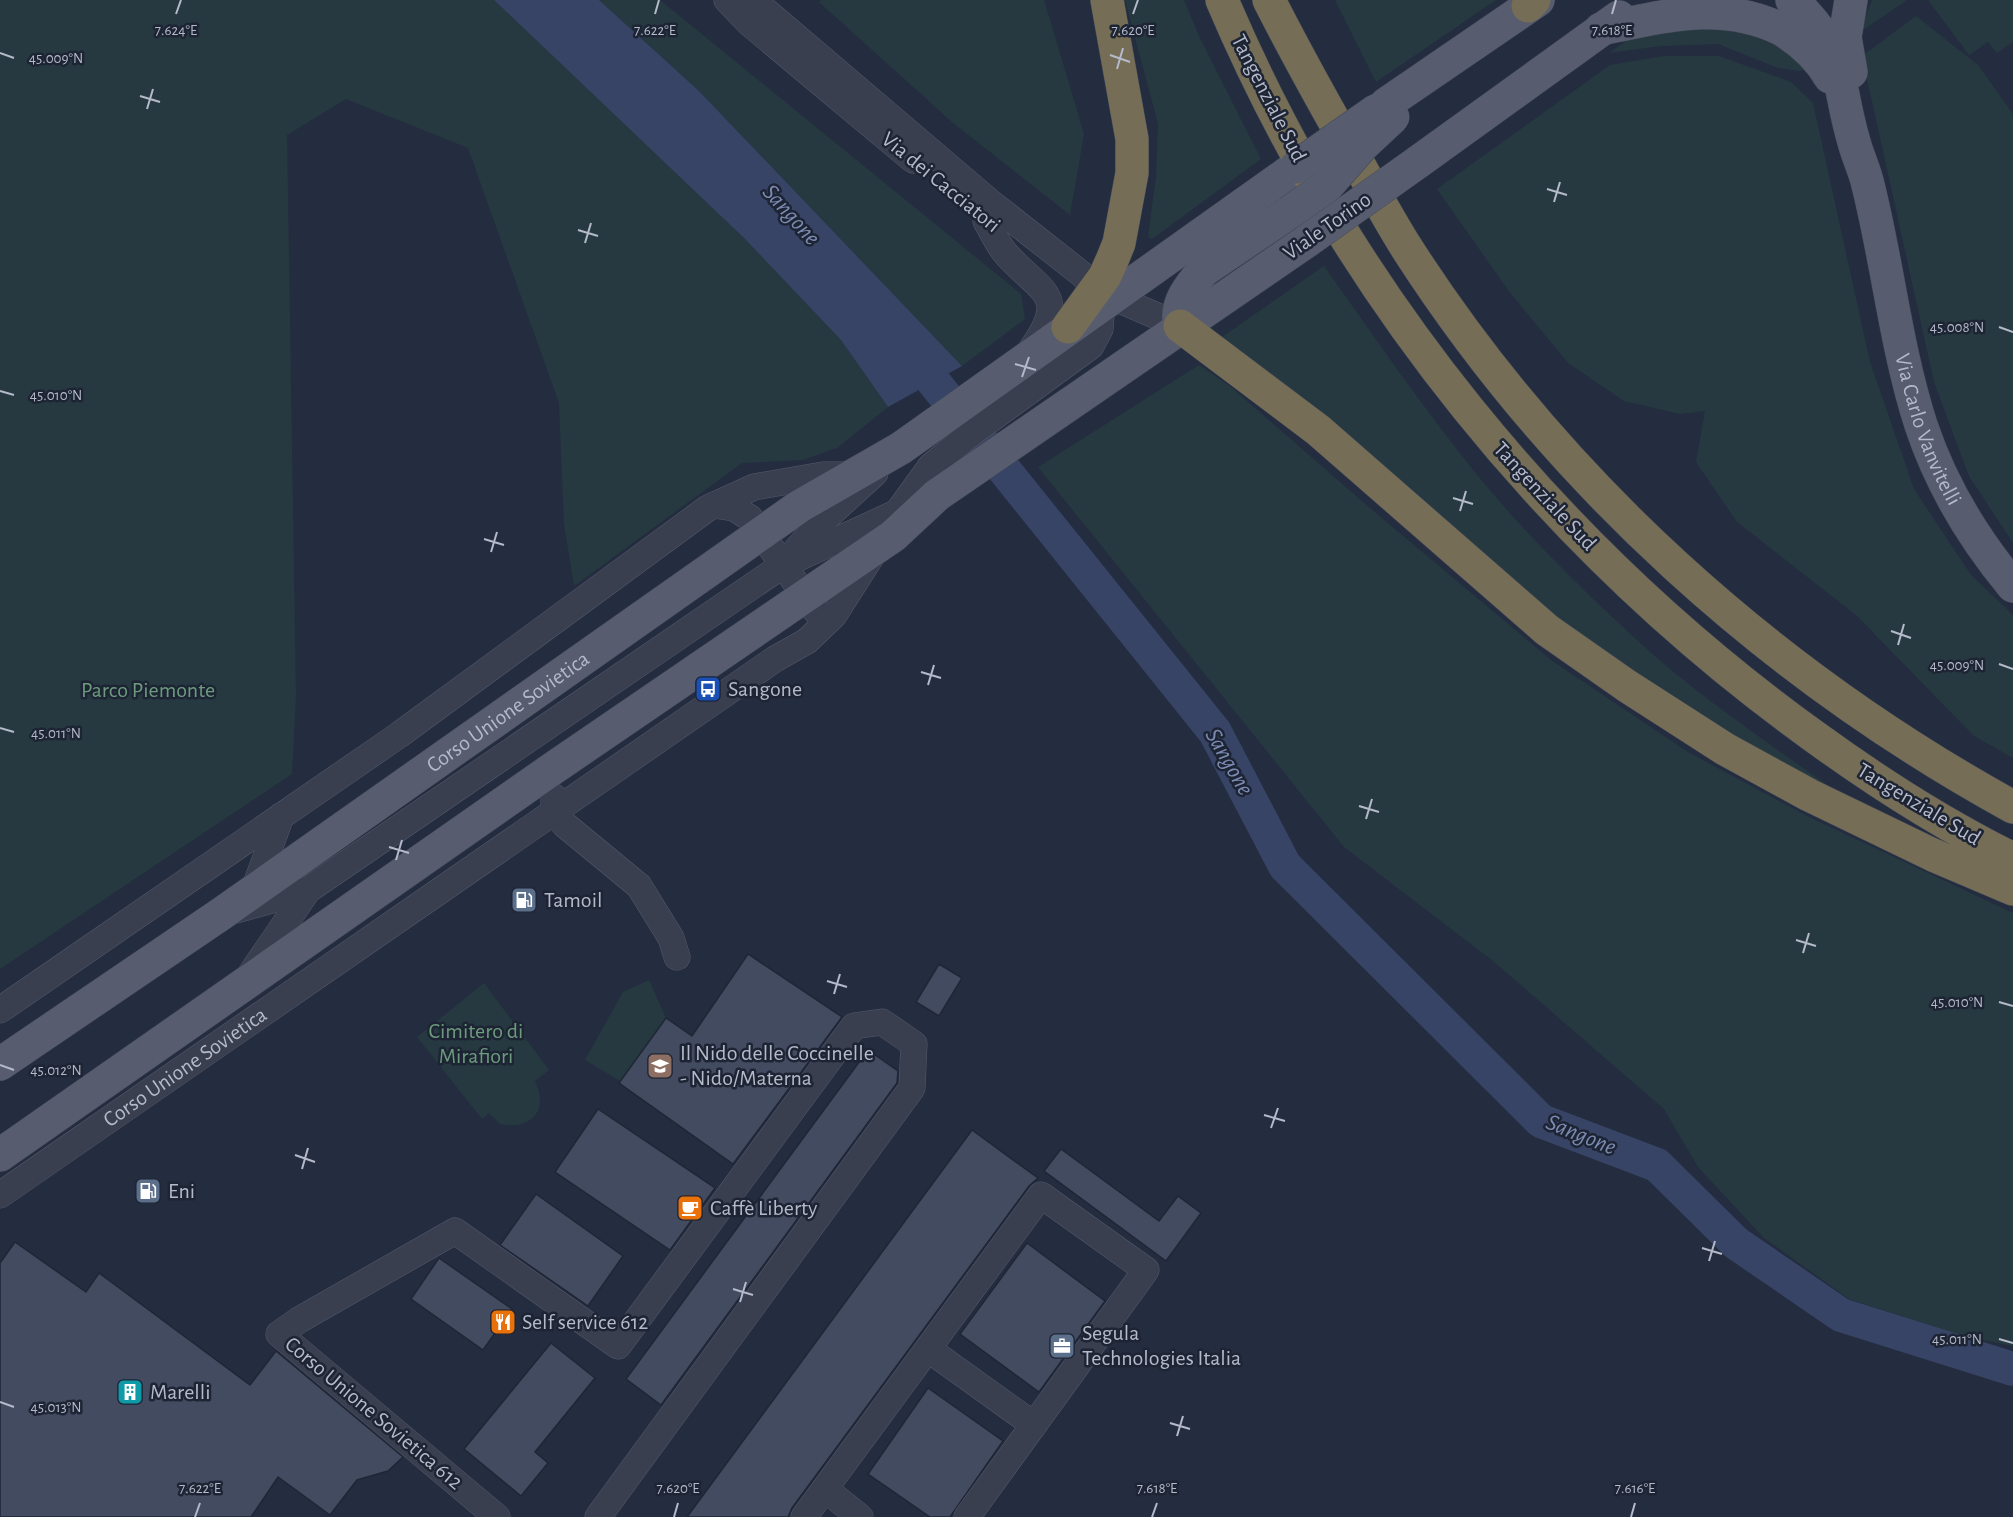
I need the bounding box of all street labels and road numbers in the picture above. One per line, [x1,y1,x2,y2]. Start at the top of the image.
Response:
street label: Tangenziale Sud [1228,31,1310,165]
street label: Via dei Cacciatori [877,128,1005,236]
street label: Viale Torino [1279,188,1375,264]
street label: Via Carlo Vanvitelli [1891,351,1965,509]
street label: Tangenziale Sud [1489,437,1601,555]
street label: Corso Unione Sovietica [423,647,593,776]
street label: Tangenziale Sud [1854,759,1984,849]
street label: Corso Unione Sovietica [99,1003,271,1131]
street label: Corso Unione Sovietica 612 [281,1332,467,1494]

